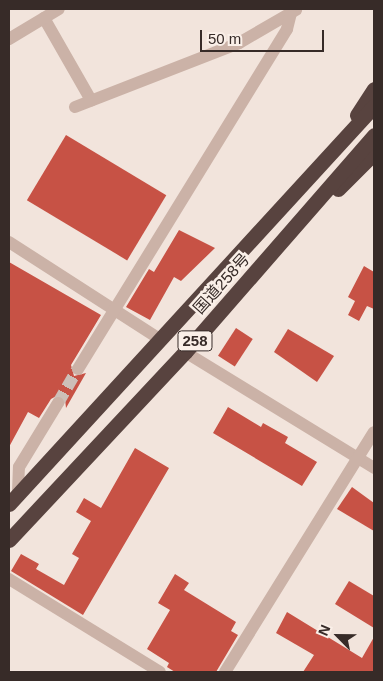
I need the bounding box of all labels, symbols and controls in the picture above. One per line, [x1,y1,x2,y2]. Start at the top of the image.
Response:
scale bar [203,20,327,52]
text: 50 m [208,30,241,47]
street label: 国道258号 [190,250,254,318]
road number: 258 [176,328,214,354]
north arrow [313,611,363,661]
text: N [315,622,334,638]

